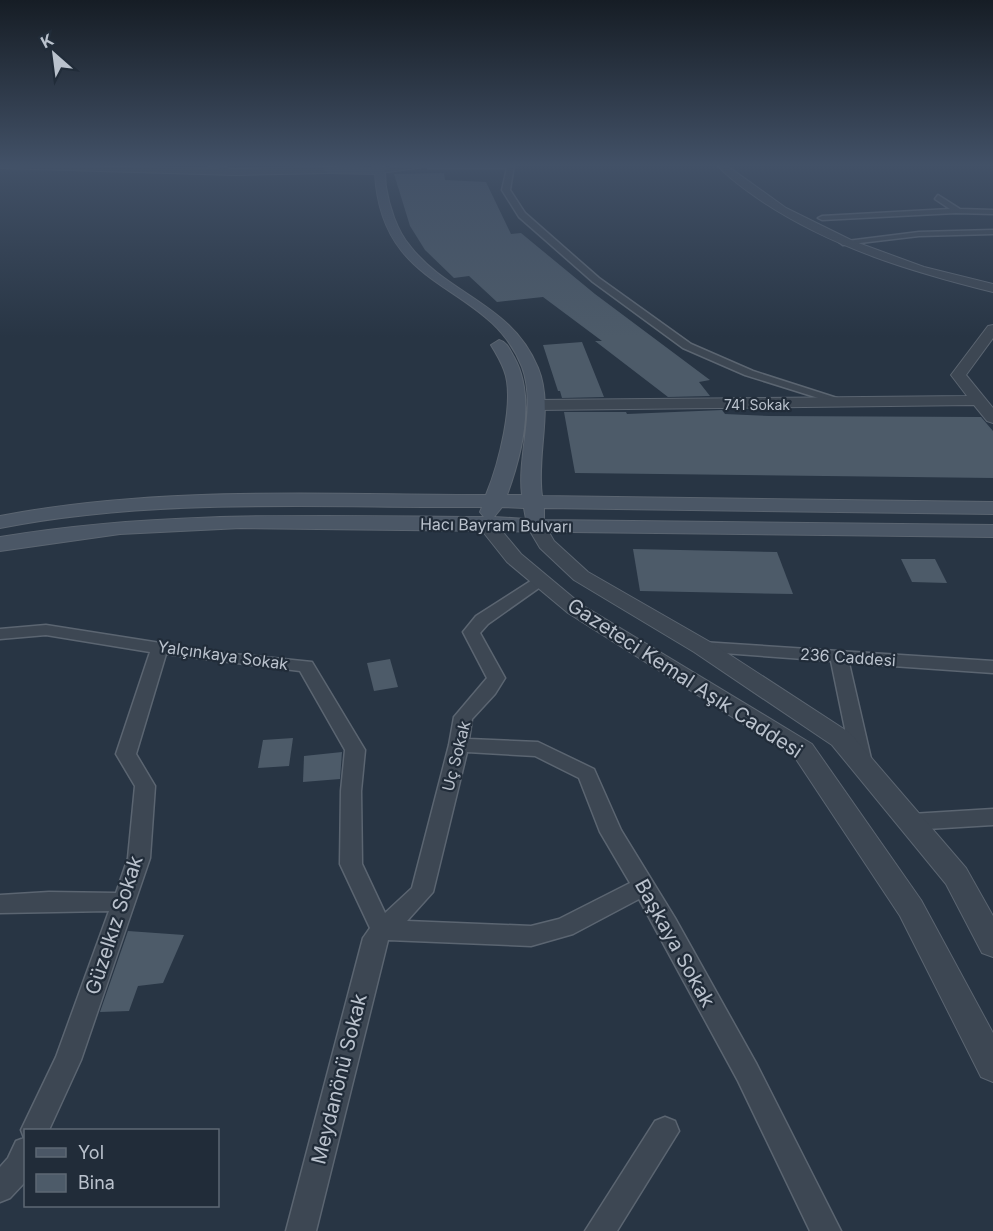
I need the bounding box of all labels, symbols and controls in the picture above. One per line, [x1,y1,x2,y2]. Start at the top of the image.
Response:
north arrow [24,24,84,84]
text: K [37,29,57,52]
street label: 741 Sokak [724,396,790,413]
street label: Hacı Bayram Bulvarı [420,514,572,536]
street label: Gazeteci Kemal Aşık Caddesi [563,593,807,763]
street label: Yalçınkaya Sokak [157,636,290,674]
street label: 236 Caddesi [799,644,897,670]
street label: Uç Sokak [438,718,474,793]
street label: Güzelkız Sokak [80,853,148,997]
street label: Başkaya Sokak [630,875,720,1011]
street label: Meydanönü Sokak [306,991,372,1167]
legend [24,1129,219,1207]
text: Yol [78,1142,104,1163]
text: Bina [78,1172,115,1193]

